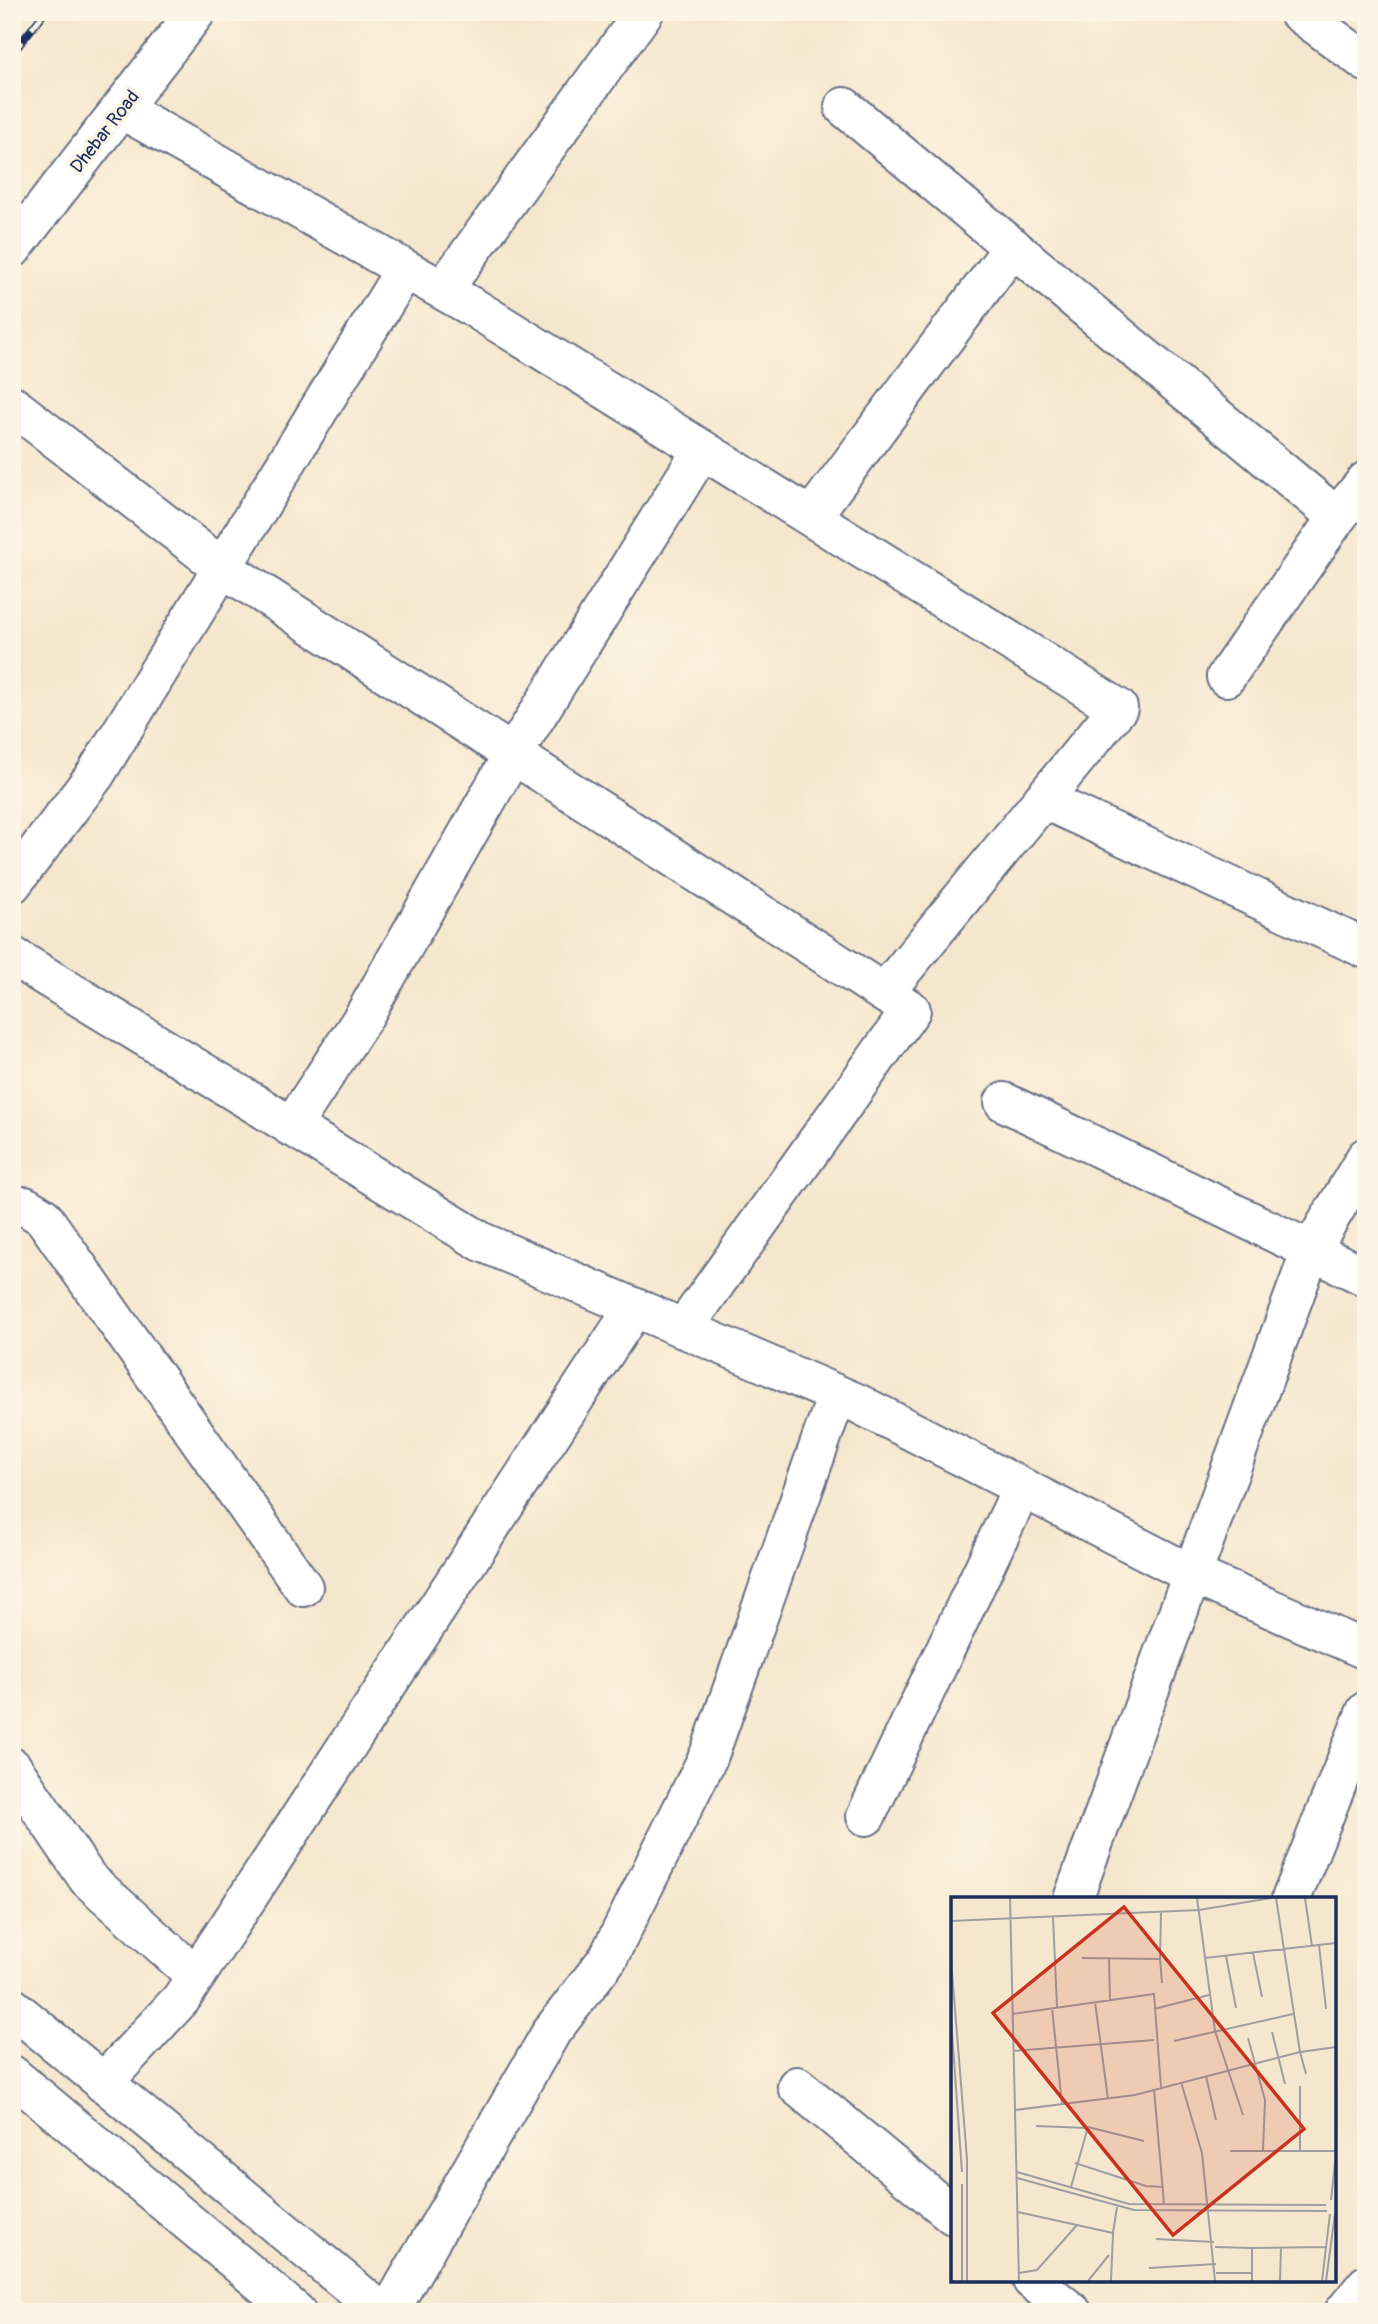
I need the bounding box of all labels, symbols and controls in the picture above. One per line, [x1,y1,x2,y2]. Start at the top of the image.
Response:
street label: Dhebar Road [65,85,145,178]
inset map [951,1897,1336,2282]

